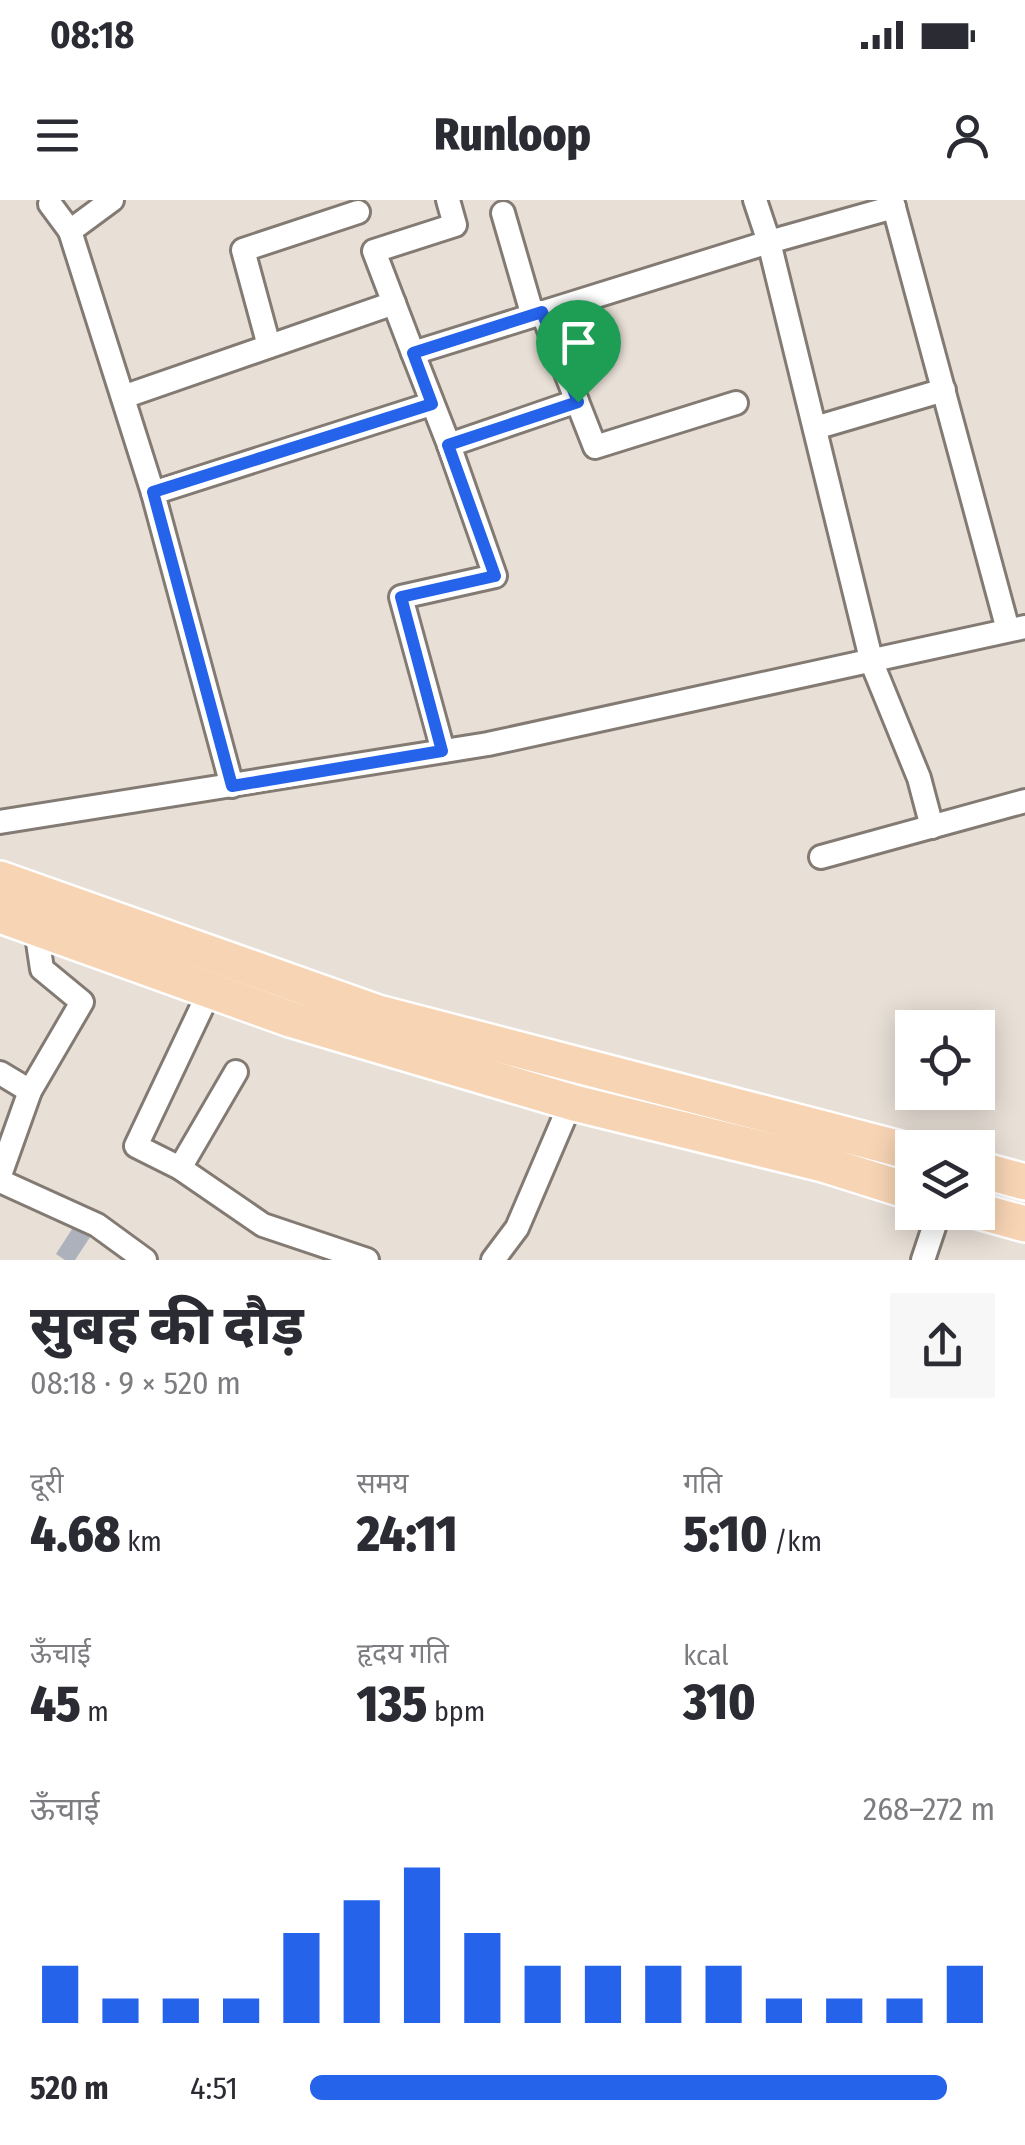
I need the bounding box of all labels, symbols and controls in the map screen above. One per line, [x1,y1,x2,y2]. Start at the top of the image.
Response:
text: 08:18 [50,12,134,58]
icon: menu [30,108,85,163]
text: Runloop [434,108,591,162]
icon: person [940,108,995,163]
pin [536,300,621,403]
icon: arrive [551,315,606,370]
map controls [895,1010,995,1230]
button: locate [895,1010,995,1110]
button: layers [895,1130,995,1230]
text: सुबह की दौड़ [30,1293,304,1359]
button: share [890,1293,995,1398]
text: 08:18 · 9 × 520 m [30,1364,241,1402]
text: दूरी [30,1467,64,1500]
text: समय [357,1467,409,1500]
text: गति [683,1467,722,1500]
text: 4.68 [30,1504,121,1564]
text: 24:11 [357,1504,458,1564]
text: 5:10 [683,1504,768,1564]
text: km [121,1525,162,1558]
text: /km [768,1525,822,1558]
text: ऊँचाई [30,1637,91,1670]
text: हृदय गति [357,1637,449,1670]
text: kcal [683,1639,729,1672]
text: 310 [683,1672,756,1732]
text: 45 [30,1674,81,1734]
text: 135 [357,1674,427,1734]
text: m [81,1695,109,1728]
text: bpm [427,1695,485,1728]
text: ऊँचाई [30,1790,99,1828]
text: 268–272 m [863,1790,995,1828]
text: 520 m [30,2069,109,2107]
text: 4:51 [190,2069,238,2107]

